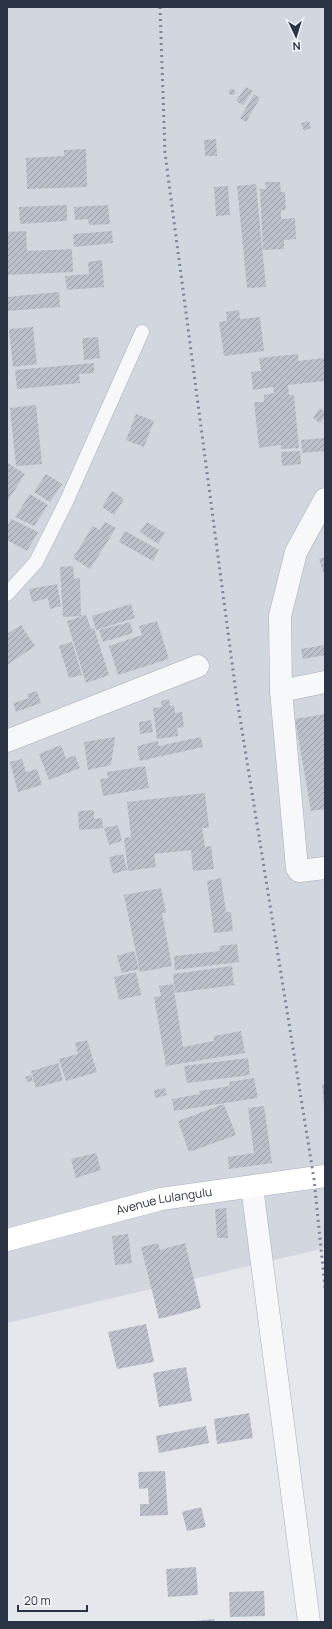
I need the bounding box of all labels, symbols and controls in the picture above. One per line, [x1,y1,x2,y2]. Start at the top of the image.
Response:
north arrow [276,16,316,56]
text: N [292,39,301,54]
street label: Avenue Lulangulu [114,1183,213,1219]
scale bar [18,1587,87,1613]
text: 20 m [24,1592,51,1609]

